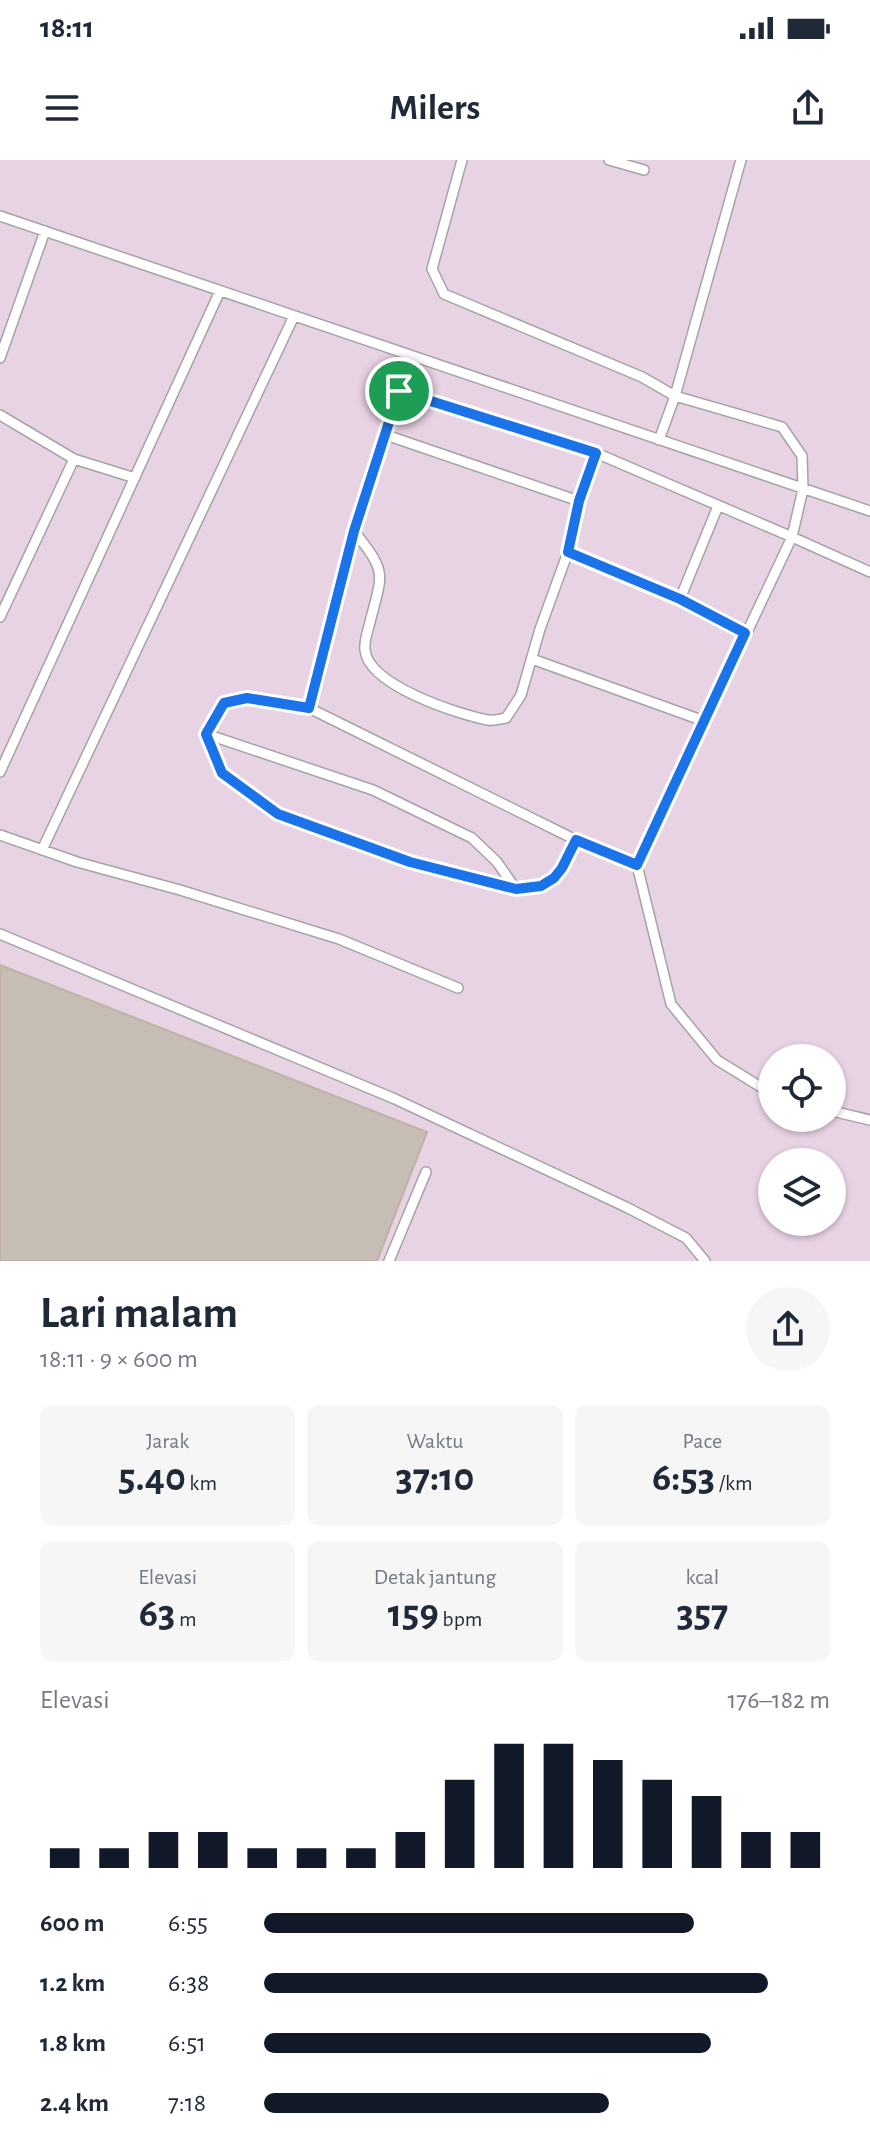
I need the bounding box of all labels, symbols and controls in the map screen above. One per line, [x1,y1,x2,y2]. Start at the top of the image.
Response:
text: 18:11 [40,13,94,43]
icon: menu [40,86,84,130]
icon: share [786,86,830,130]
text: Milers [390,90,480,126]
pin [365,357,433,425]
icon: arrive [377,369,421,413]
map controls [758,1044,846,1236]
button: locate [758,1044,846,1132]
button: layers [758,1148,846,1236]
button: share [746,1287,830,1371]
text: Lari malam [40,1292,238,1336]
text: 18:11 · 9 × 600 m [40,1346,198,1372]
text: Jarak [146,1430,189,1452]
text: Waktu [407,1430,463,1452]
text: Pace [683,1430,722,1452]
text: 5.40 [118,1458,186,1498]
text: 37:10 [396,1458,474,1498]
text: 6:53 [652,1458,715,1498]
text: km [186,1472,217,1494]
text: /km [715,1472,753,1494]
text: Elevasi [138,1566,197,1588]
text: Detak jantung [374,1566,496,1588]
text: kcal [686,1566,719,1588]
text: 63 [139,1594,175,1634]
text: 159 [388,1594,439,1634]
text: 357 [676,1594,728,1634]
text: m [175,1608,197,1630]
text: bpm [439,1608,482,1630]
text: Elevasi [40,1687,109,1713]
text: 176–182 m [727,1687,830,1713]
text: 600 m [40,1910,105,1936]
text: 6:55 [168,1910,208,1936]
text: 1.2 km [40,1970,105,1996]
text: 6:38 [168,1970,209,1996]
text: 1.8 km [40,2030,106,2056]
text: 6:51 [168,2030,206,2056]
text: 2.4 km [40,2090,109,2116]
text: 7:18 [168,2090,206,2116]

